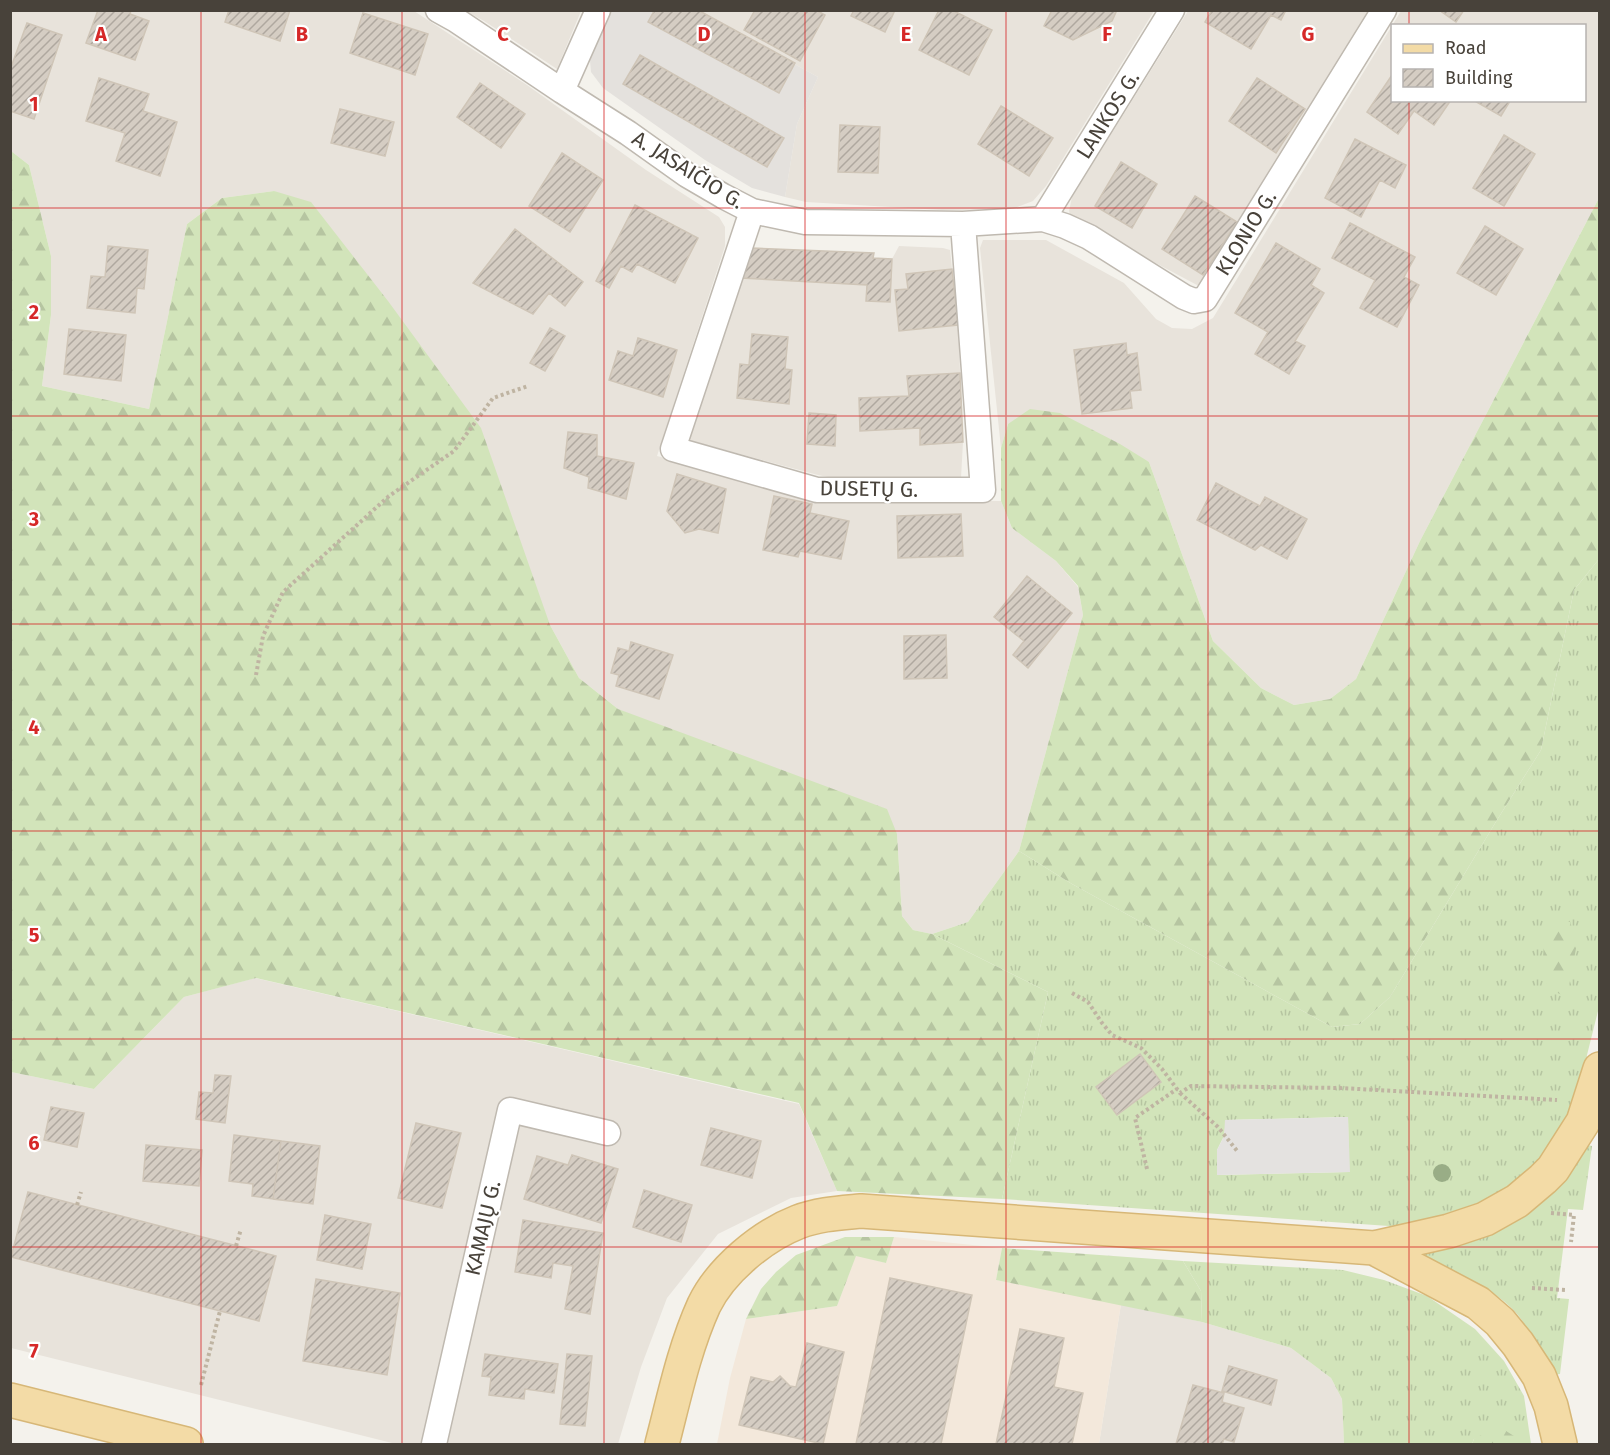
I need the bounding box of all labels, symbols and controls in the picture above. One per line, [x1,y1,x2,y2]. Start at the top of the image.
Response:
text: A [94,22,108,46]
text: B [296,22,308,46]
text: C [497,22,509,46]
text: D [697,22,711,46]
text: E [901,22,911,46]
text: F [1102,22,1112,46]
text: G [1302,22,1314,46]
legend [1391,24,1586,102]
text: Road [1445,37,1487,59]
street label: LANKOS G. [1071,66,1145,164]
text: Building [1445,67,1513,89]
text: 1 [29,92,39,116]
street label: A. JASAIČIO G. [627,125,749,215]
street label: KLONIO G. [1210,186,1282,280]
text: 2 [29,300,39,324]
street label: DUSETŲ G. [819,475,919,503]
text: 3 [28,507,39,531]
text: 4 [28,715,40,739]
text: 5 [29,923,40,947]
text: 6 [28,1131,40,1155]
street label: KAMAJŲ G. [459,1178,507,1278]
text: 7 [29,1339,39,1363]

